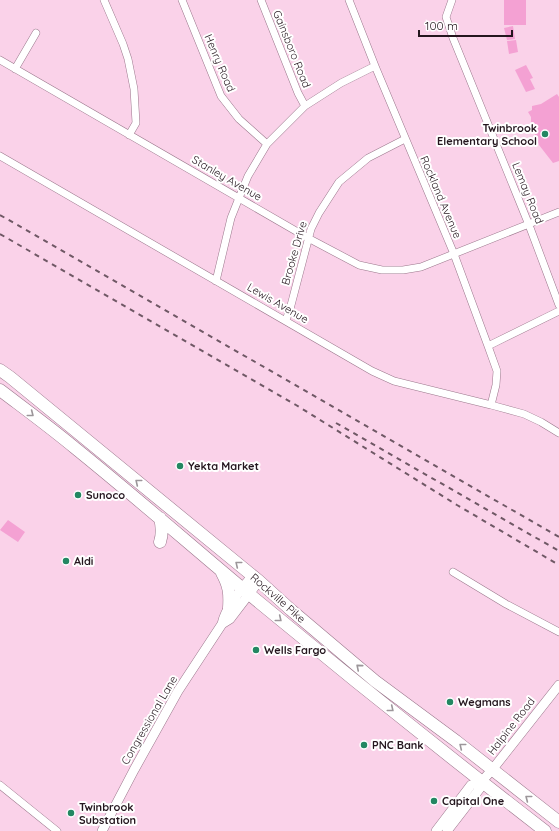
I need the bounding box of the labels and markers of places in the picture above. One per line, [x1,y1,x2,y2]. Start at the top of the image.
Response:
place label: Twinbrook Elementary School [437,121,537,148]
marker: Twinbrook Elementary School [540,129,550,139]
place label: Yekta Market [188,459,259,473]
marker: Yekta Market [175,461,185,471]
place label: Sunoco [86,488,125,502]
marker: Sunoco [73,490,83,500]
place label: Aldi [74,554,93,568]
marker: Aldi [61,556,71,566]
place label: Wells Fargo [264,643,326,657]
marker: Wells Fargo [251,645,261,655]
place label: Wegmans [458,695,511,709]
marker: Wegmans [445,697,455,707]
place label: PNC Bank [372,738,424,752]
marker: PNC Bank [359,740,369,750]
place label: Capital One [442,794,505,808]
marker: Capital One [429,796,439,806]
place label: Twinbrook Substation [79,800,136,827]
marker: Twinbrook Substation [66,808,76,818]

